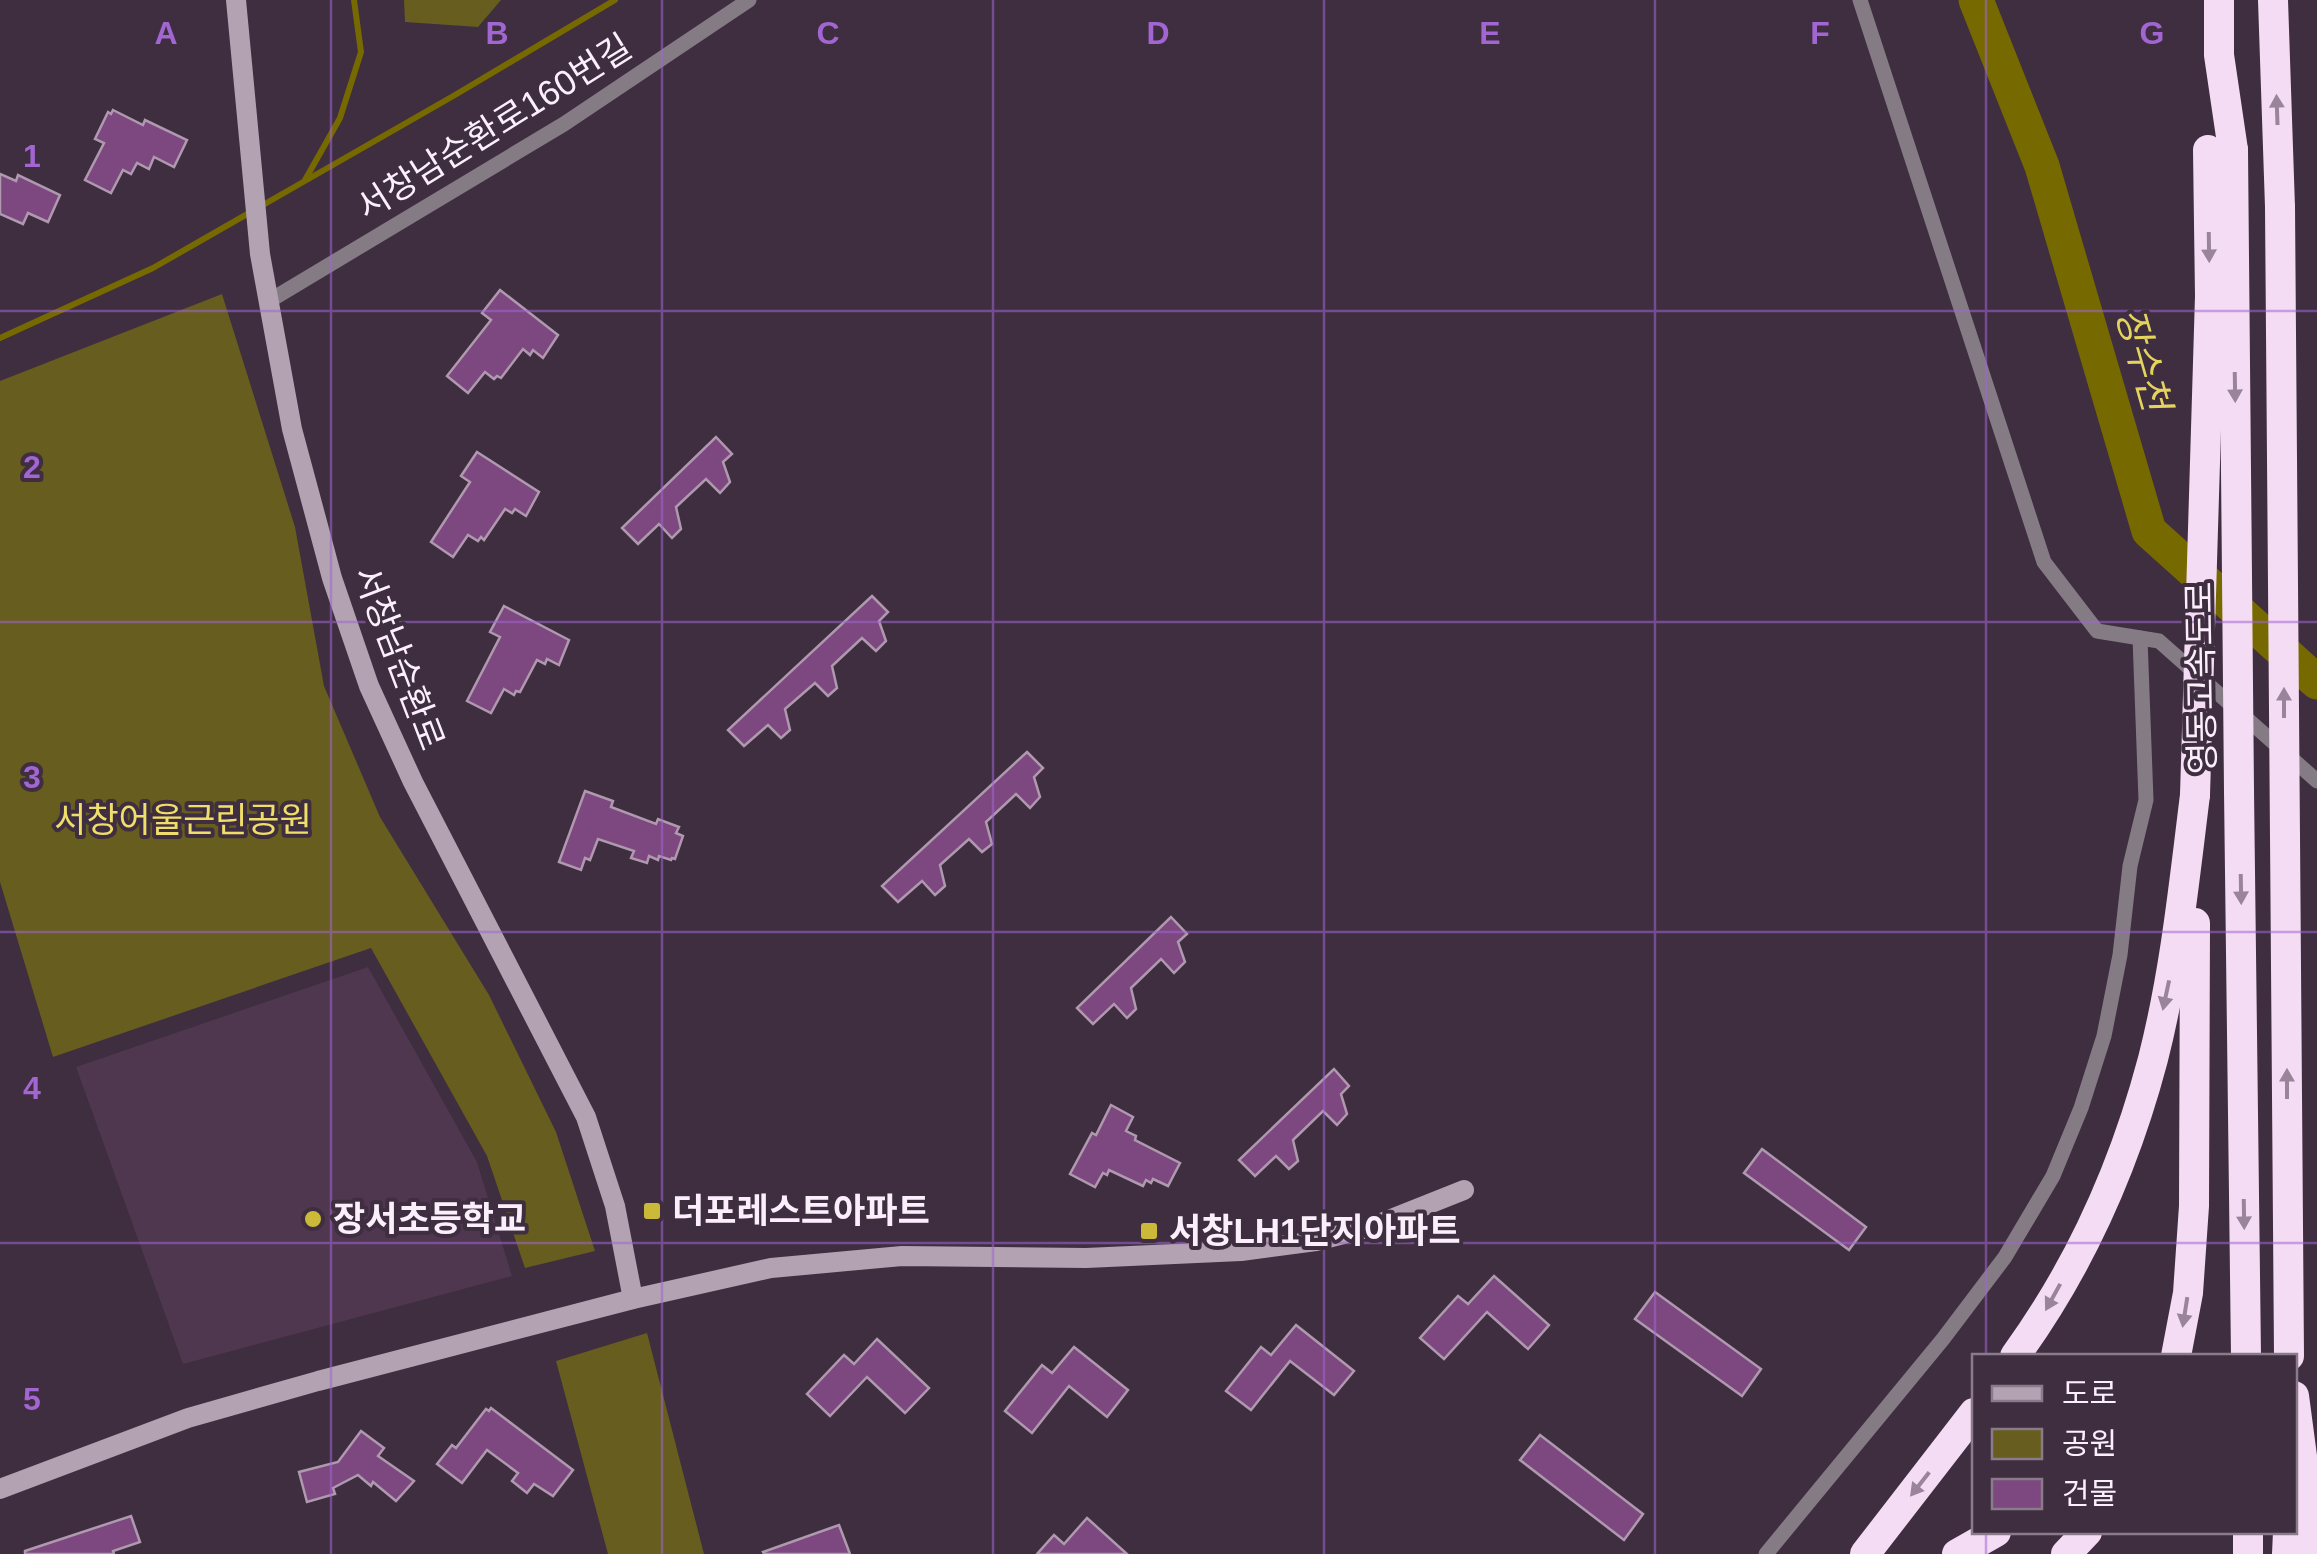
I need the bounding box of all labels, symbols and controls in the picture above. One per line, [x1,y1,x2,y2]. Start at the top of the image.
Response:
text: A [154,15,178,51]
text: B [485,15,509,51]
text: C [816,15,840,51]
text: D [1146,15,1170,51]
text: E [1479,15,1501,51]
text: F [1810,15,1830,51]
text: G [2140,15,2164,51]
street label: 서창남순환로160번길 [349,26,638,227]
one-way arrow [2268,93,2284,125]
text: 1 [23,138,41,174]
one-way arrow [2202,232,2218,264]
water label: 장수천 [2108,303,2179,419]
one-way arrow [2227,372,2243,404]
text: 2 [23,449,41,485]
street label: 서창남순환로 [347,561,452,755]
street label: 영동고속도로 [2179,581,2222,775]
one-way arrow [2276,687,2292,719]
text: 3 [23,759,41,795]
park label: 서창어울근린공원 [54,800,312,839]
one-way arrow [2233,873,2249,905]
one-way arrow [2158,980,2174,1011]
one-way arrow [2279,1068,2295,1100]
text: 4 [23,1070,41,1106]
place label: 더포레스트아파트 [672,1191,930,1230]
one-way arrow [2236,1198,2252,1230]
place label: 장서초등학교 [333,1199,526,1238]
marker: 더포레스트아파트 [641,1200,663,1222]
marker: 장서초등학교 [302,1208,324,1230]
place label: 서창LH1단지아파트 [1169,1211,1461,1250]
marker: 서창LH1단지아파트 [1138,1220,1160,1242]
one-way arrow [2044,1283,2061,1312]
one-way arrow [2177,1296,2192,1328]
legend [1972,1354,2297,1534]
text: 도로 [2062,1377,2117,1410]
text: 5 [23,1381,41,1417]
text: 공원 [2062,1427,2117,1460]
one-way arrow [1910,1471,1931,1496]
text: 건물 [2062,1477,2117,1510]

